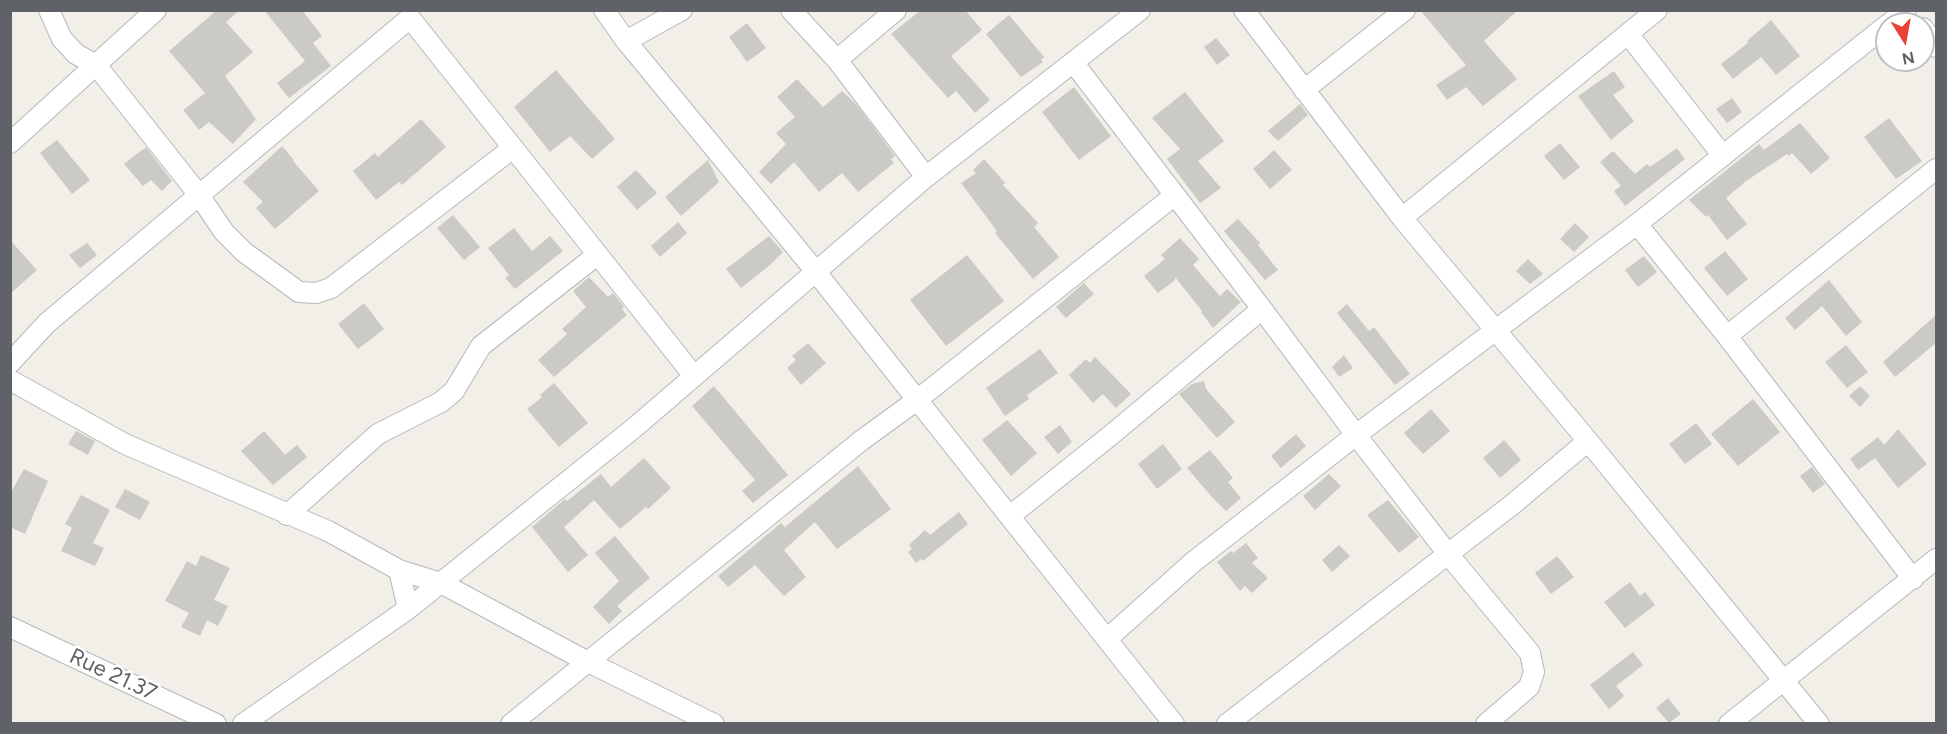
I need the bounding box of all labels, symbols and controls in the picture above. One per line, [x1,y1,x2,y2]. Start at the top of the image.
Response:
north arrow [1875,12,1935,72]
text: N [1900,48,1916,69]
street label: Rue 21.37 [65,643,161,707]

